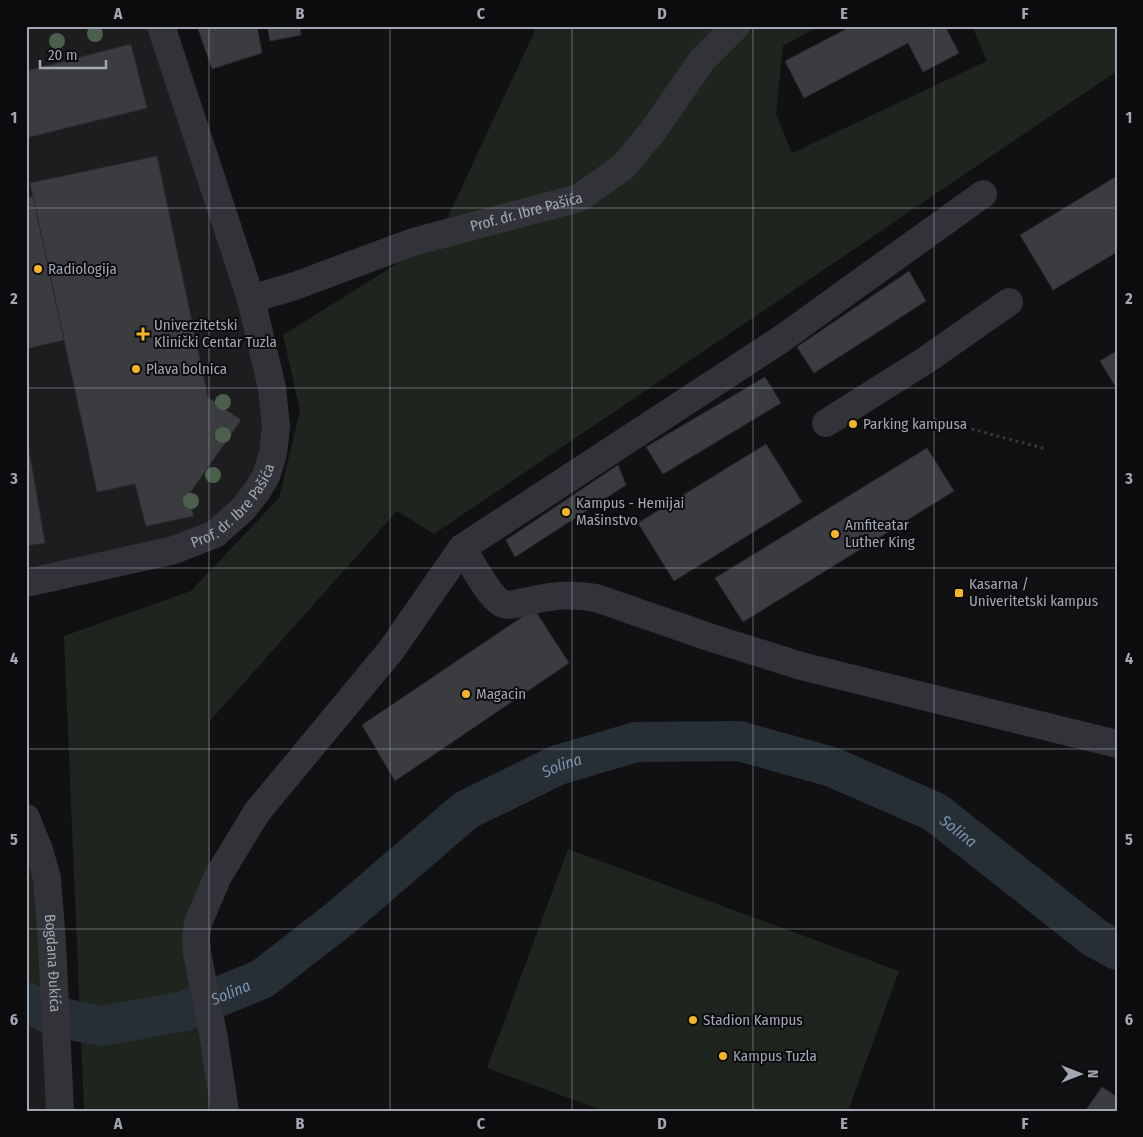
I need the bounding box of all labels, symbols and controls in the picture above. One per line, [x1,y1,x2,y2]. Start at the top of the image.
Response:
text: A [113,4,123,23]
text: B [296,4,305,23]
text: C [477,4,486,23]
text: D [657,4,667,23]
text: E [840,4,848,23]
text: F [1021,4,1029,23]
scale bar [40,38,106,70]
text: 20 m [48,46,78,64]
text: 1 [11,108,17,127]
text: 1 [1126,108,1132,127]
street label: Prof. dr. Ibre Pašića [468,188,584,235]
place label: Radiologija [48,260,117,278]
marker: Radiologija [32,263,44,275]
text: 2 [9,289,18,308]
text: 2 [1124,289,1133,308]
place label: Univerzitetski Klinički Centar Tuzla [154,316,277,351]
marker: Univerzitetski Klinički Centar Tuzla [136,327,150,341]
place label: Plava bolnica [146,360,227,378]
marker: Plava bolnica [130,363,142,375]
place label: Parking kampusa [863,415,967,433]
marker: Parking kampusa [847,418,859,430]
street label: Prof. dr. Ibre Pašića [188,462,278,552]
text: 3 [9,469,18,488]
text: 3 [1124,469,1133,488]
place label: Kampus - Hemijai Mašinstvo [576,494,684,529]
marker: Kampus - Hemijai Mašinstvo [560,506,572,518]
place label: Amfiteatar Luther King [845,516,915,551]
marker: Amfiteatar Luther King [829,528,841,540]
place label: Kasarna / Univeritetski kampus [969,575,1098,610]
marker: Kasarna / Univeritetski kampus [953,587,965,599]
text: 4 [10,649,18,668]
text: 4 [1125,649,1133,668]
place label: Magacin [476,685,526,703]
marker: Magacin [460,688,472,700]
water label: Solina [538,750,584,782]
water label: Solina [936,810,980,851]
text: 5 [10,830,18,849]
text: 5 [1125,830,1133,849]
street label: Bogdana Đukića [41,913,64,1013]
water label: Solina [207,976,253,1009]
text: 6 [10,1010,18,1029]
text: 6 [1125,1010,1133,1029]
place label: Stadion Kampus [703,1011,803,1029]
marker: Stadion Kampus [687,1014,699,1026]
place label: Kampus Tuzla [733,1047,817,1065]
marker: Kampus Tuzla [717,1050,729,1062]
north arrow [1056,1050,1106,1100]
text: N [1084,1070,1101,1078]
text: A [113,1114,123,1133]
text: B [296,1114,305,1133]
text: C [477,1114,486,1133]
text: D [657,1114,667,1133]
text: E [840,1114,848,1133]
text: F [1021,1114,1029,1133]

